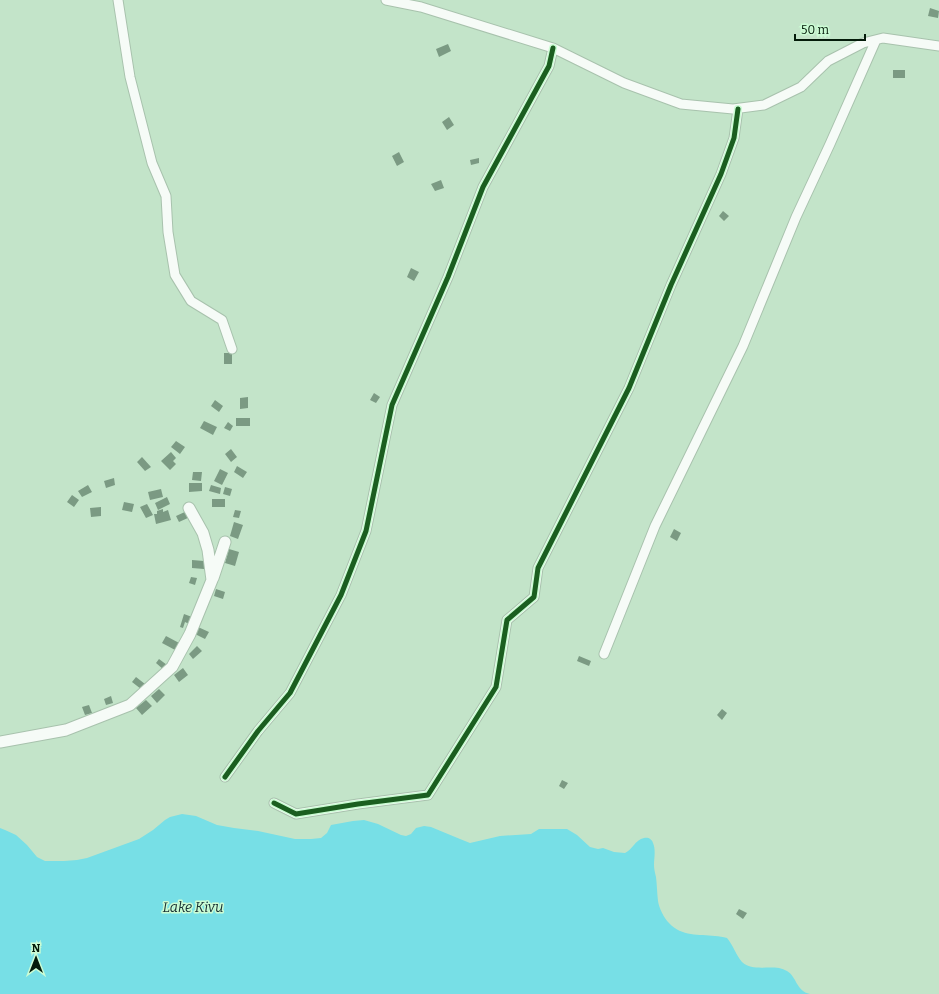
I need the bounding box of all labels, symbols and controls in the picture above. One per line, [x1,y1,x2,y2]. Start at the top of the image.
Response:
scale bar [795,16,865,42]
text: 50 m [801,23,830,37]
water label: Lake Kivu [162,899,224,916]
north arrow [16,938,56,978]
text: N [32,942,41,955]

